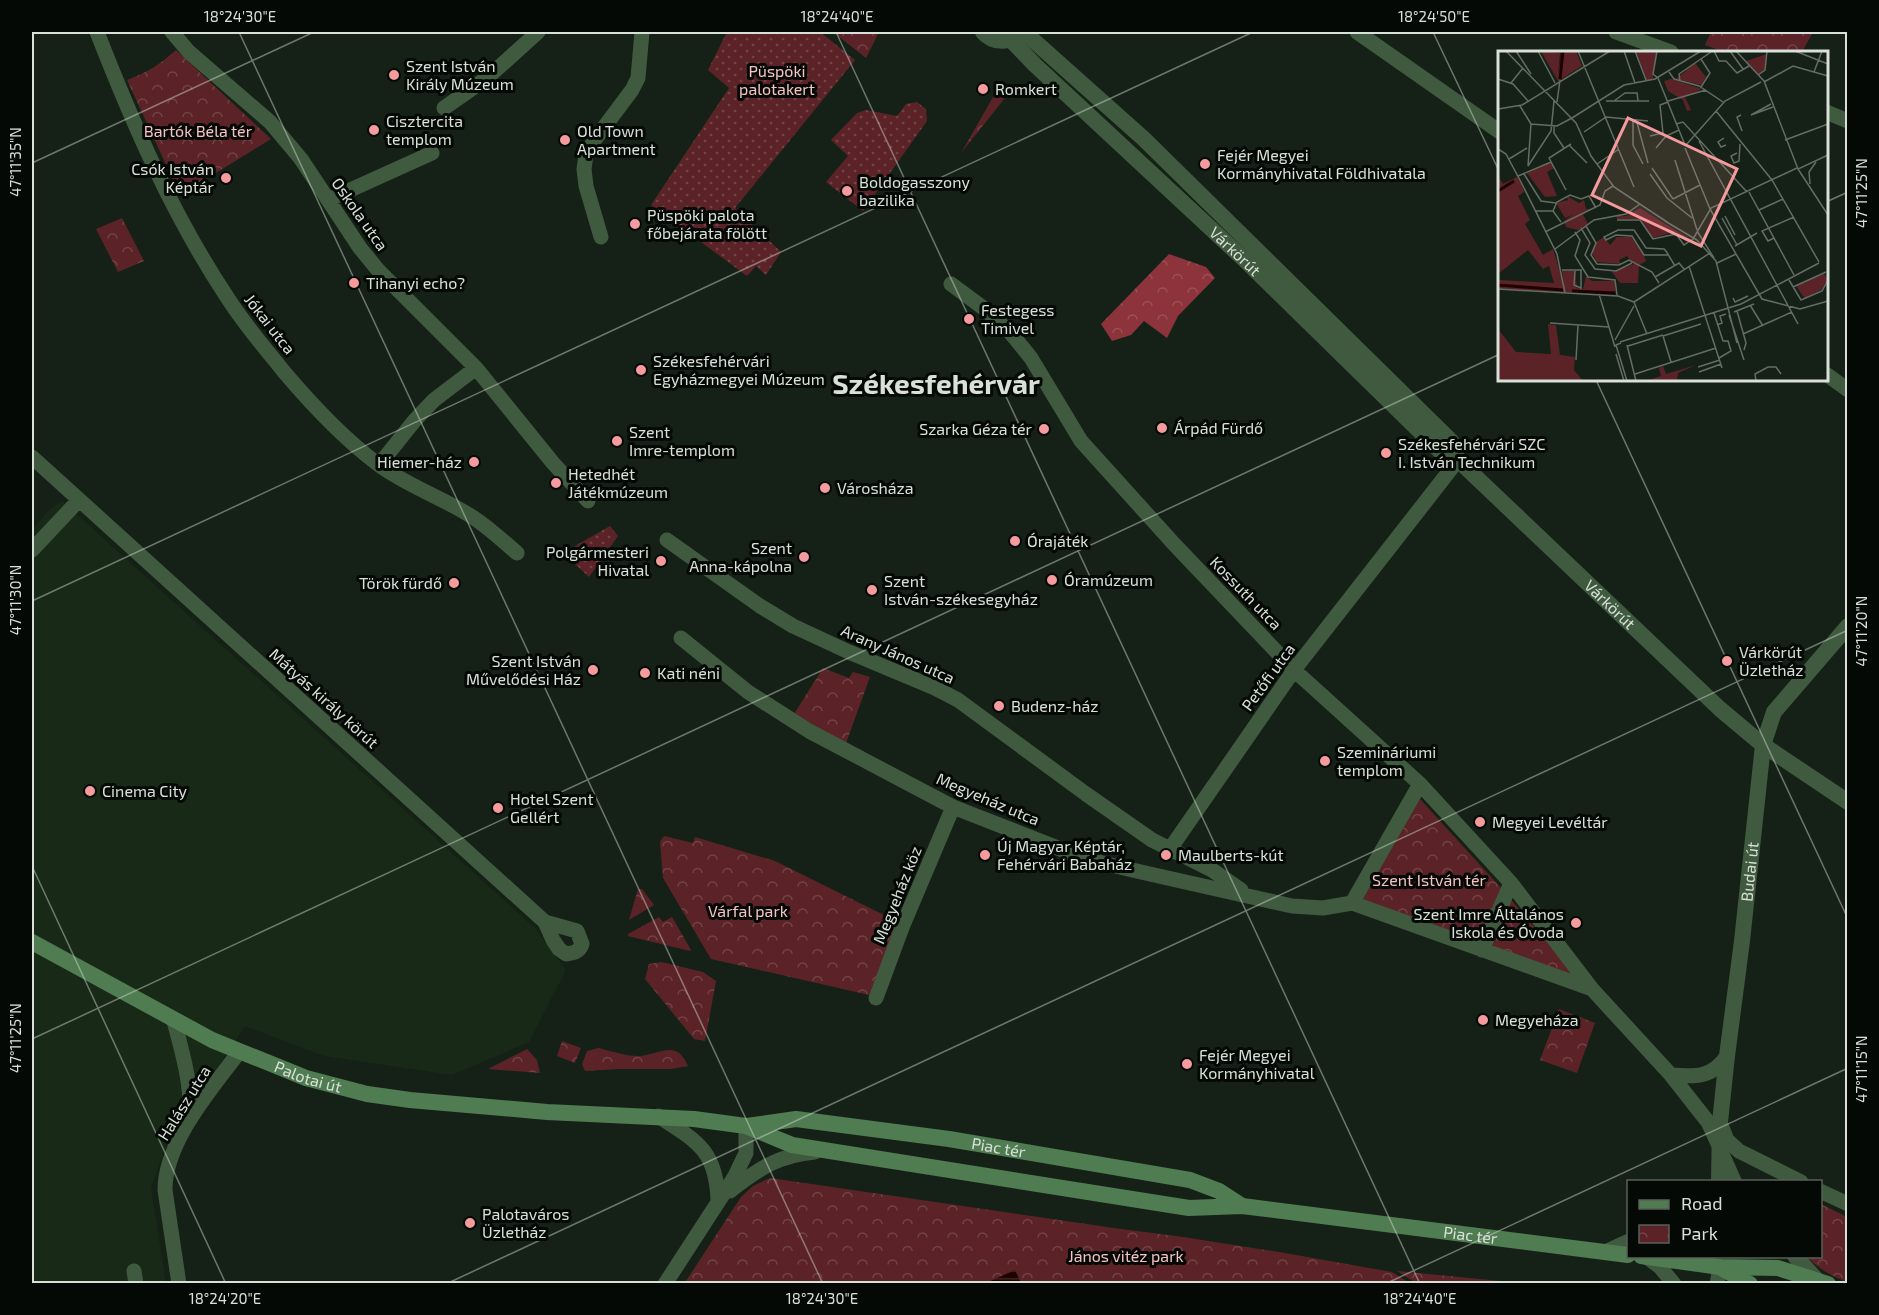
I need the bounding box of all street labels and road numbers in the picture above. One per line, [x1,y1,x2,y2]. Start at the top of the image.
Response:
street label: Oskola utca [328,174,392,254]
street label: Várkörút [1206,222,1265,279]
street label: Jókai utca [241,290,300,357]
street label: Kossuth utca [1207,552,1286,633]
street label: Várkörút [1581,575,1640,633]
street label: Arany János utca [839,620,958,687]
street label: Petőfi utca [1237,639,1298,714]
street label: Mátyás király körút [266,644,383,751]
street label: Megyeház utca [934,768,1043,829]
street label: Budai út [1736,841,1762,902]
street label: Megyeház köz [868,843,925,946]
street label: Palotai út [272,1056,344,1096]
street label: Halász utca [153,1062,214,1144]
street label: Piac tér [970,1133,1028,1161]
street label: Piac tér [1442,1222,1499,1247]

